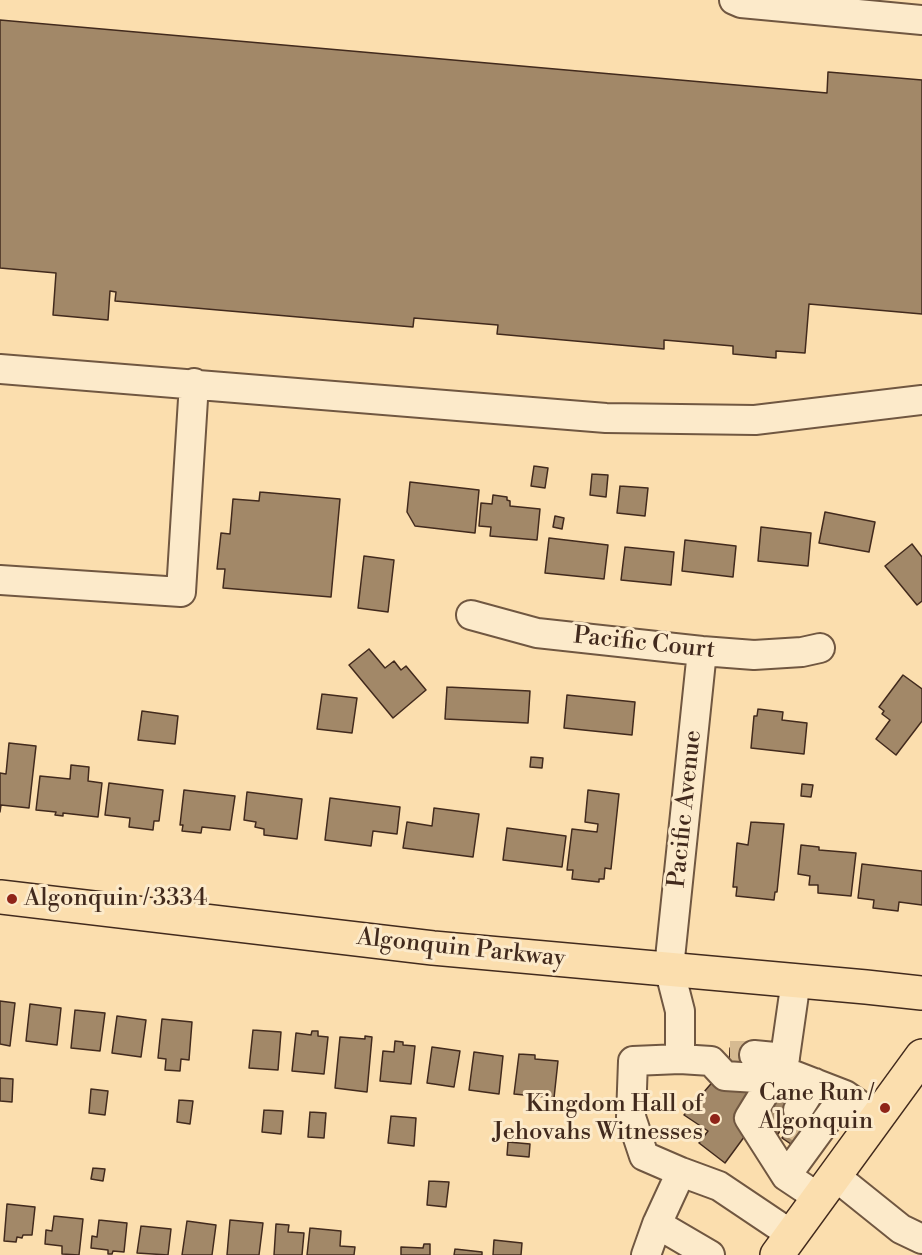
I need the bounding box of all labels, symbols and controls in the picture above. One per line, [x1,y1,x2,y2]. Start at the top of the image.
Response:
street label: Pacific Court [572,622,716,666]
street label: Pacific Avenue [663,729,709,889]
place label: Algonquin / 3334 [24,885,207,913]
marker: Algonquin / 3334 [5,892,19,906]
street label: Algonquin Parkway [355,924,567,974]
place label: Cane Run / Algonquin [758,1080,873,1136]
place label: Kingdom Hall of Jehovahs Witnesses [492,1091,703,1147]
marker: Cane Run / Algonquin [878,1101,892,1115]
marker: Kingdom Hall of Jehovahs Witnesses [708,1112,722,1126]

